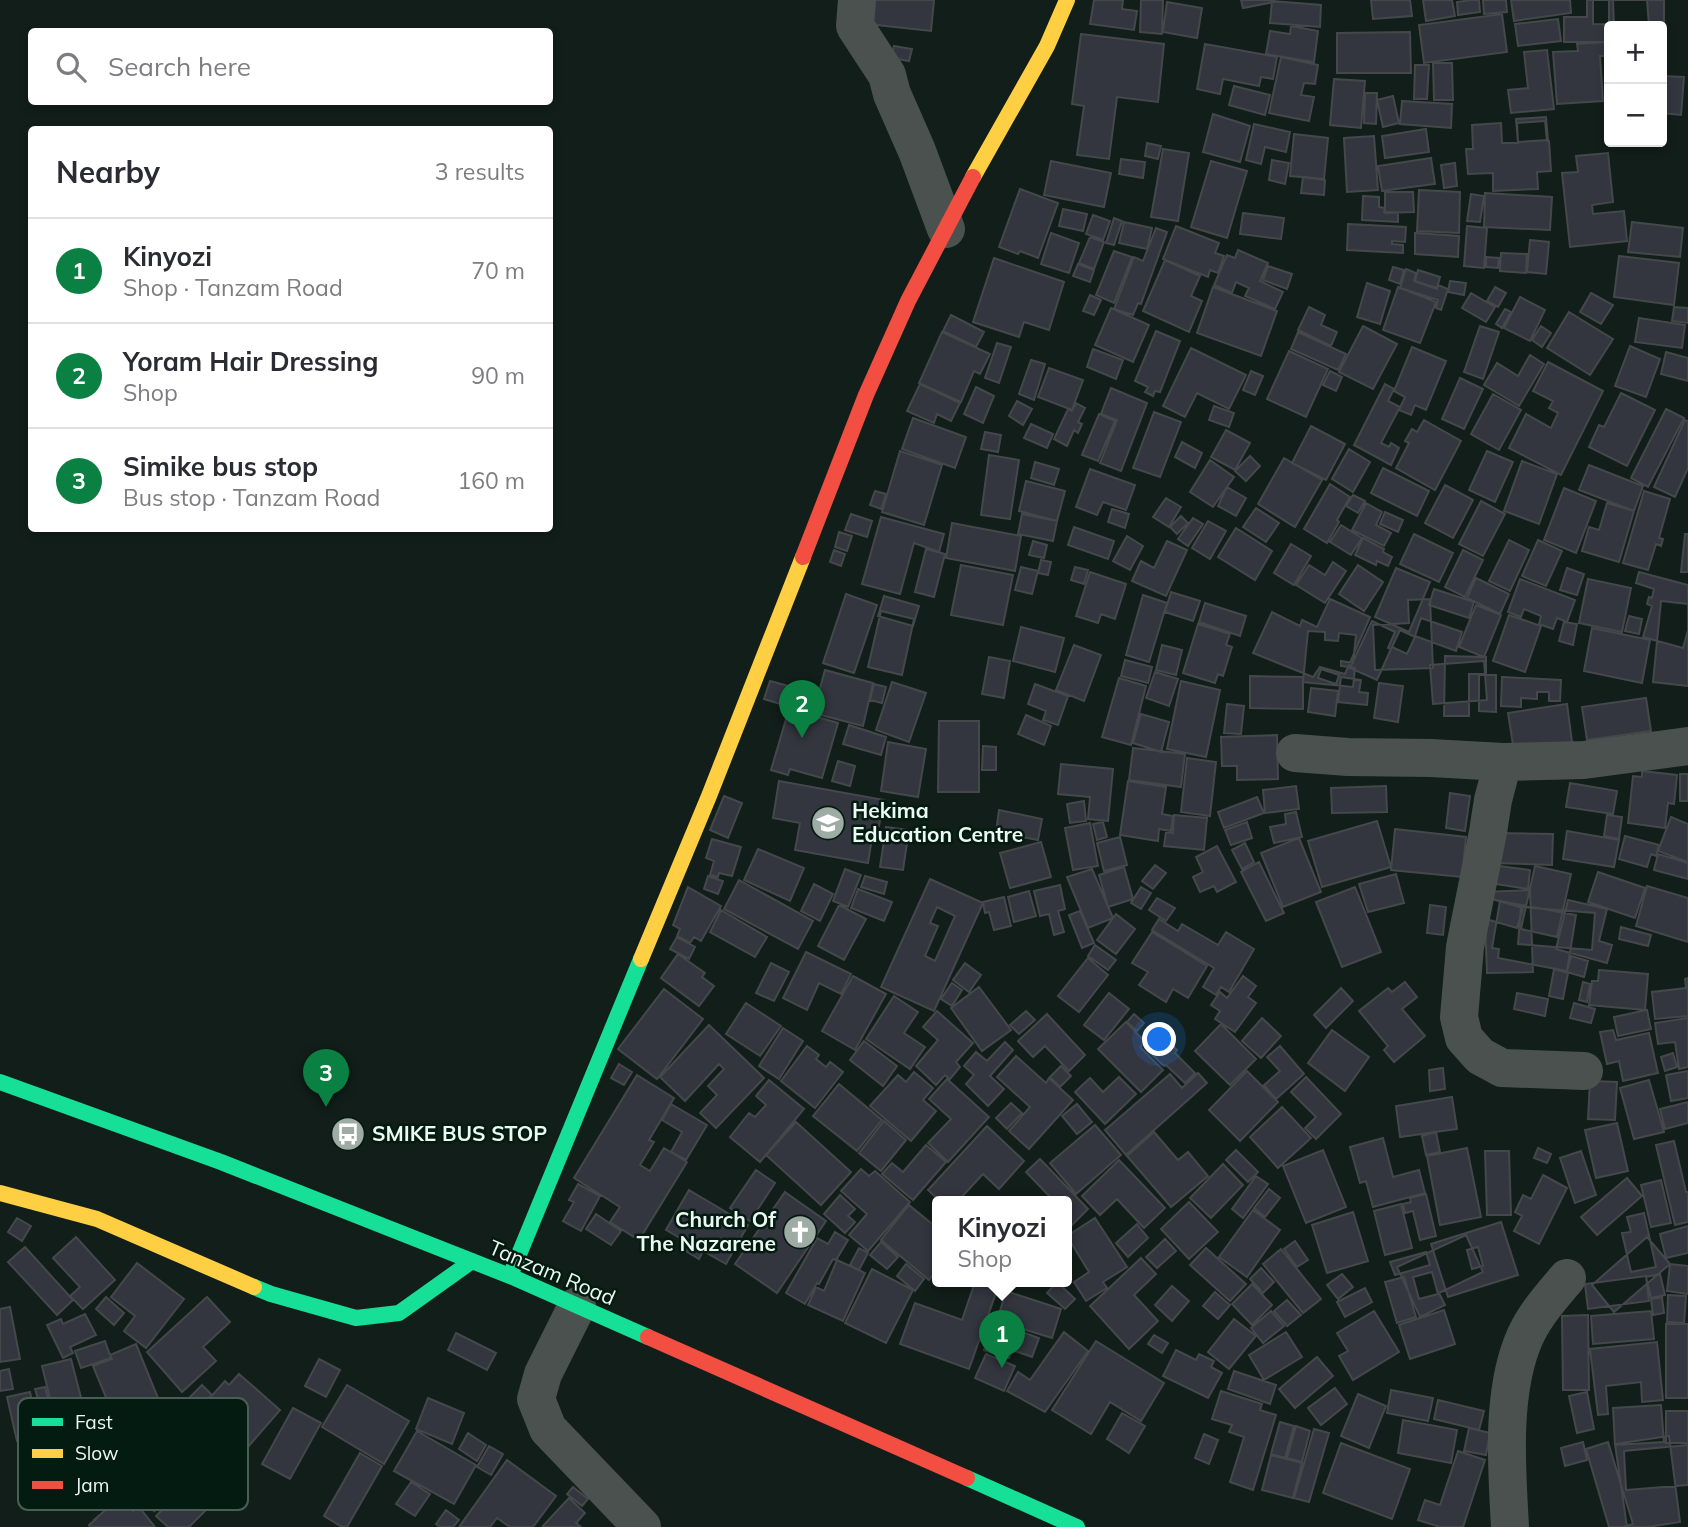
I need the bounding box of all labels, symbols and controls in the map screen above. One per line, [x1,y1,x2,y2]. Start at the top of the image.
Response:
map controls [1604,21,1667,147]
button: + [1604,21,1667,84]
search box [28,28,553,105]
icon: search [52,48,90,86]
text: Search here [108,50,251,83]
button: − [1604,84,1667,147]
text: Nearby [56,153,160,191]
text: 3 results [435,157,525,186]
text: Kinyozi [123,240,212,273]
text: 1 [72,256,86,285]
text: 70 m [471,256,525,285]
text: Shop · Tanzam Road [123,273,343,302]
text: Yoram Hair Dressing [123,345,378,378]
text: 2 [72,361,86,390]
text: 90 m [471,361,525,390]
text: Shop [123,378,178,407]
text: Simike bus stop [123,450,318,483]
text: 3 [72,466,86,495]
text: 160 m [457,466,525,495]
text: Bus stop · Tanzam Road [123,483,380,512]
pin: 2 [779,680,825,738]
place label: Hekima Education Centre [852,797,1023,847]
school or university icon: Hekima Education Centre [809,804,847,842]
your location [1142,1022,1176,1056]
pin: 3 [303,1049,349,1107]
bus stop icon: SMIKE BUS STOP [329,1115,367,1153]
place label: SMIKE BUS STOP [372,1120,547,1146]
popup [932,1196,1072,1287]
place label: Church Of The Nazarene [636,1206,777,1256]
text: Kinyozi [957,1211,1047,1244]
church icon: Church Of The Nazarene [781,1213,819,1251]
street label: Tanzam Road [485,1234,620,1310]
text: Shop [957,1244,1012,1273]
pin: 1 [979,1310,1025,1368]
legend [18,1398,248,1510]
text: Fast [75,1410,113,1434]
text: Slow [75,1441,119,1465]
text: Jam [75,1473,109,1497]

